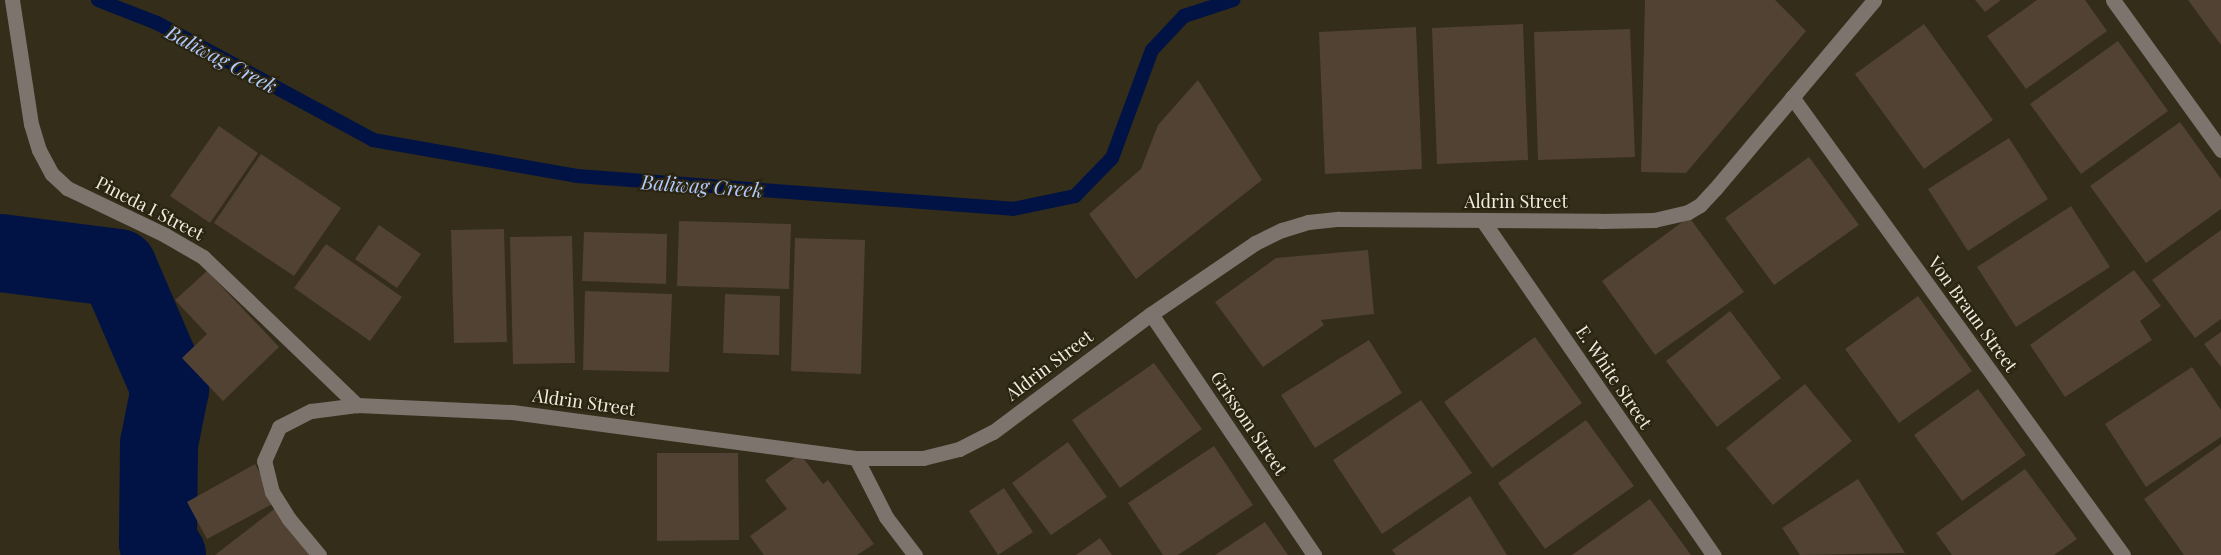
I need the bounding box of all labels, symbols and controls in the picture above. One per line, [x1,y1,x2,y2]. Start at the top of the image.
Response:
water label: Baliwag Creek [163,19,281,97]
water label: Baliwag Creek [640,169,764,201]
street label: Pineda I Street [92,171,208,245]
street label: Aldrin Street [1464,190,1568,212]
street label: Von Braun Street [1924,252,2022,376]
street label: E. White Street [1571,321,1657,433]
street label: Aldrin Street [1001,325,1097,405]
street label: Grissom Street [1206,367,1292,479]
street label: Aldrin Street [531,384,637,420]

